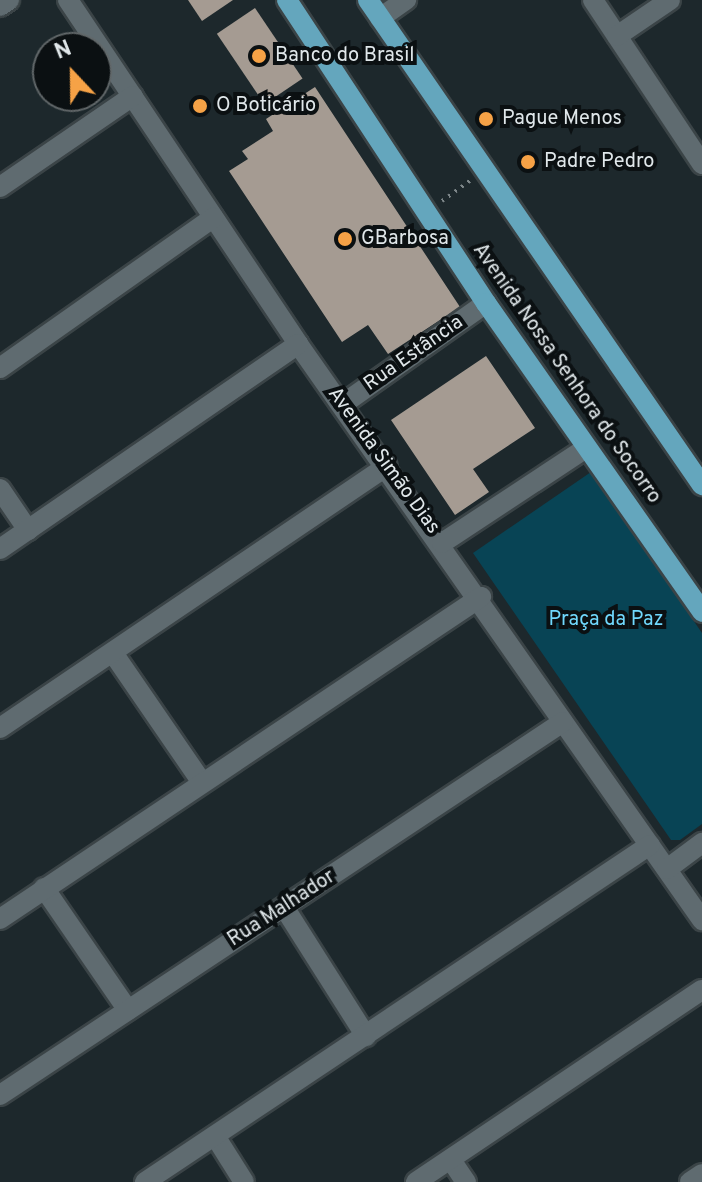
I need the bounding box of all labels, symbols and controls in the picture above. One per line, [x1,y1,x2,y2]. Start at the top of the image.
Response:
north arrow [32,32,112,112]
text: N [51,36,76,67]
place label: Banco do Brasil [275,44,414,68]
marker: Banco do Brasil [250,47,268,65]
place label: O Boticário [216,94,316,118]
marker: O Boticário [191,97,209,115]
place label: Pague Menos [502,107,622,131]
marker: Pague Menos [477,110,495,128]
place label: Padre Pedro [544,150,654,174]
marker: Padre Pedro [519,153,537,171]
place label: GBarbosa [361,227,449,251]
marker: GBarbosa [336,230,354,248]
street label: Avenida Nossa Senhora do Socorro [467,239,665,509]
street label: Rua Estância [360,311,468,397]
street label: Avenida Simão Dias [322,383,444,539]
park label: Praça da Paz [548,608,664,632]
street label: Rua Malhador [224,865,340,953]

